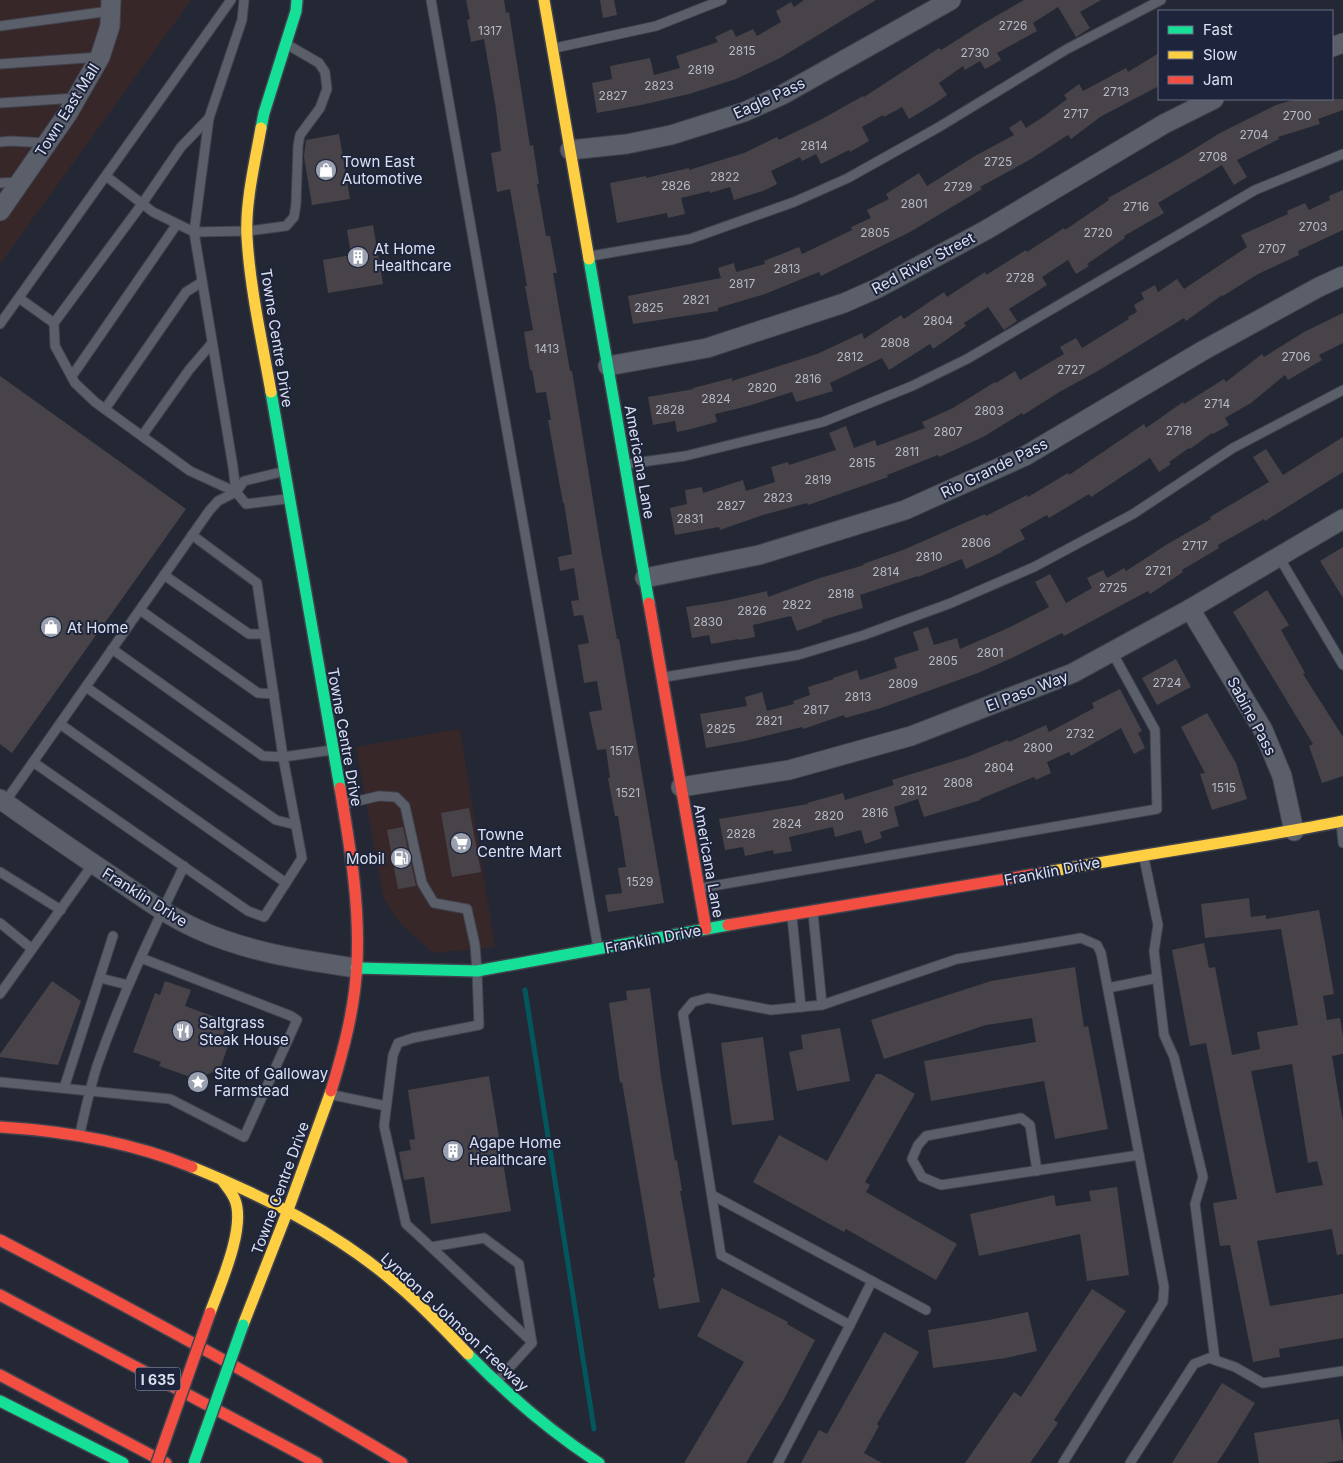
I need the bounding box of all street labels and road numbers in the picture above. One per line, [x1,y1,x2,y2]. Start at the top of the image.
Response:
street label: Town East Mall [31,60,103,160]
street label: Eagle Pass [730,73,808,123]
street label: Red River Street [868,228,978,298]
street label: Towne Centre Drive [257,267,297,409]
street label: Americana Lane [621,404,659,520]
street label: Rio Grande Pass [937,434,1051,502]
street label: Towne Centre Drive [323,666,367,808]
street label: El Paso Way [983,666,1071,715]
street label: Sabine Pass [1223,673,1281,759]
street label: Americana Lane [690,803,728,919]
street label: Franklin Drive [1003,852,1101,890]
street label: Franklin Drive [99,863,191,931]
street label: Franklin Drive [604,920,702,958]
street label: Towne Centre Drive [247,1119,313,1257]
street label: Lyndon B Johnson Freeway [377,1248,533,1396]
road number: I 635 [136,1368,180,1390]

